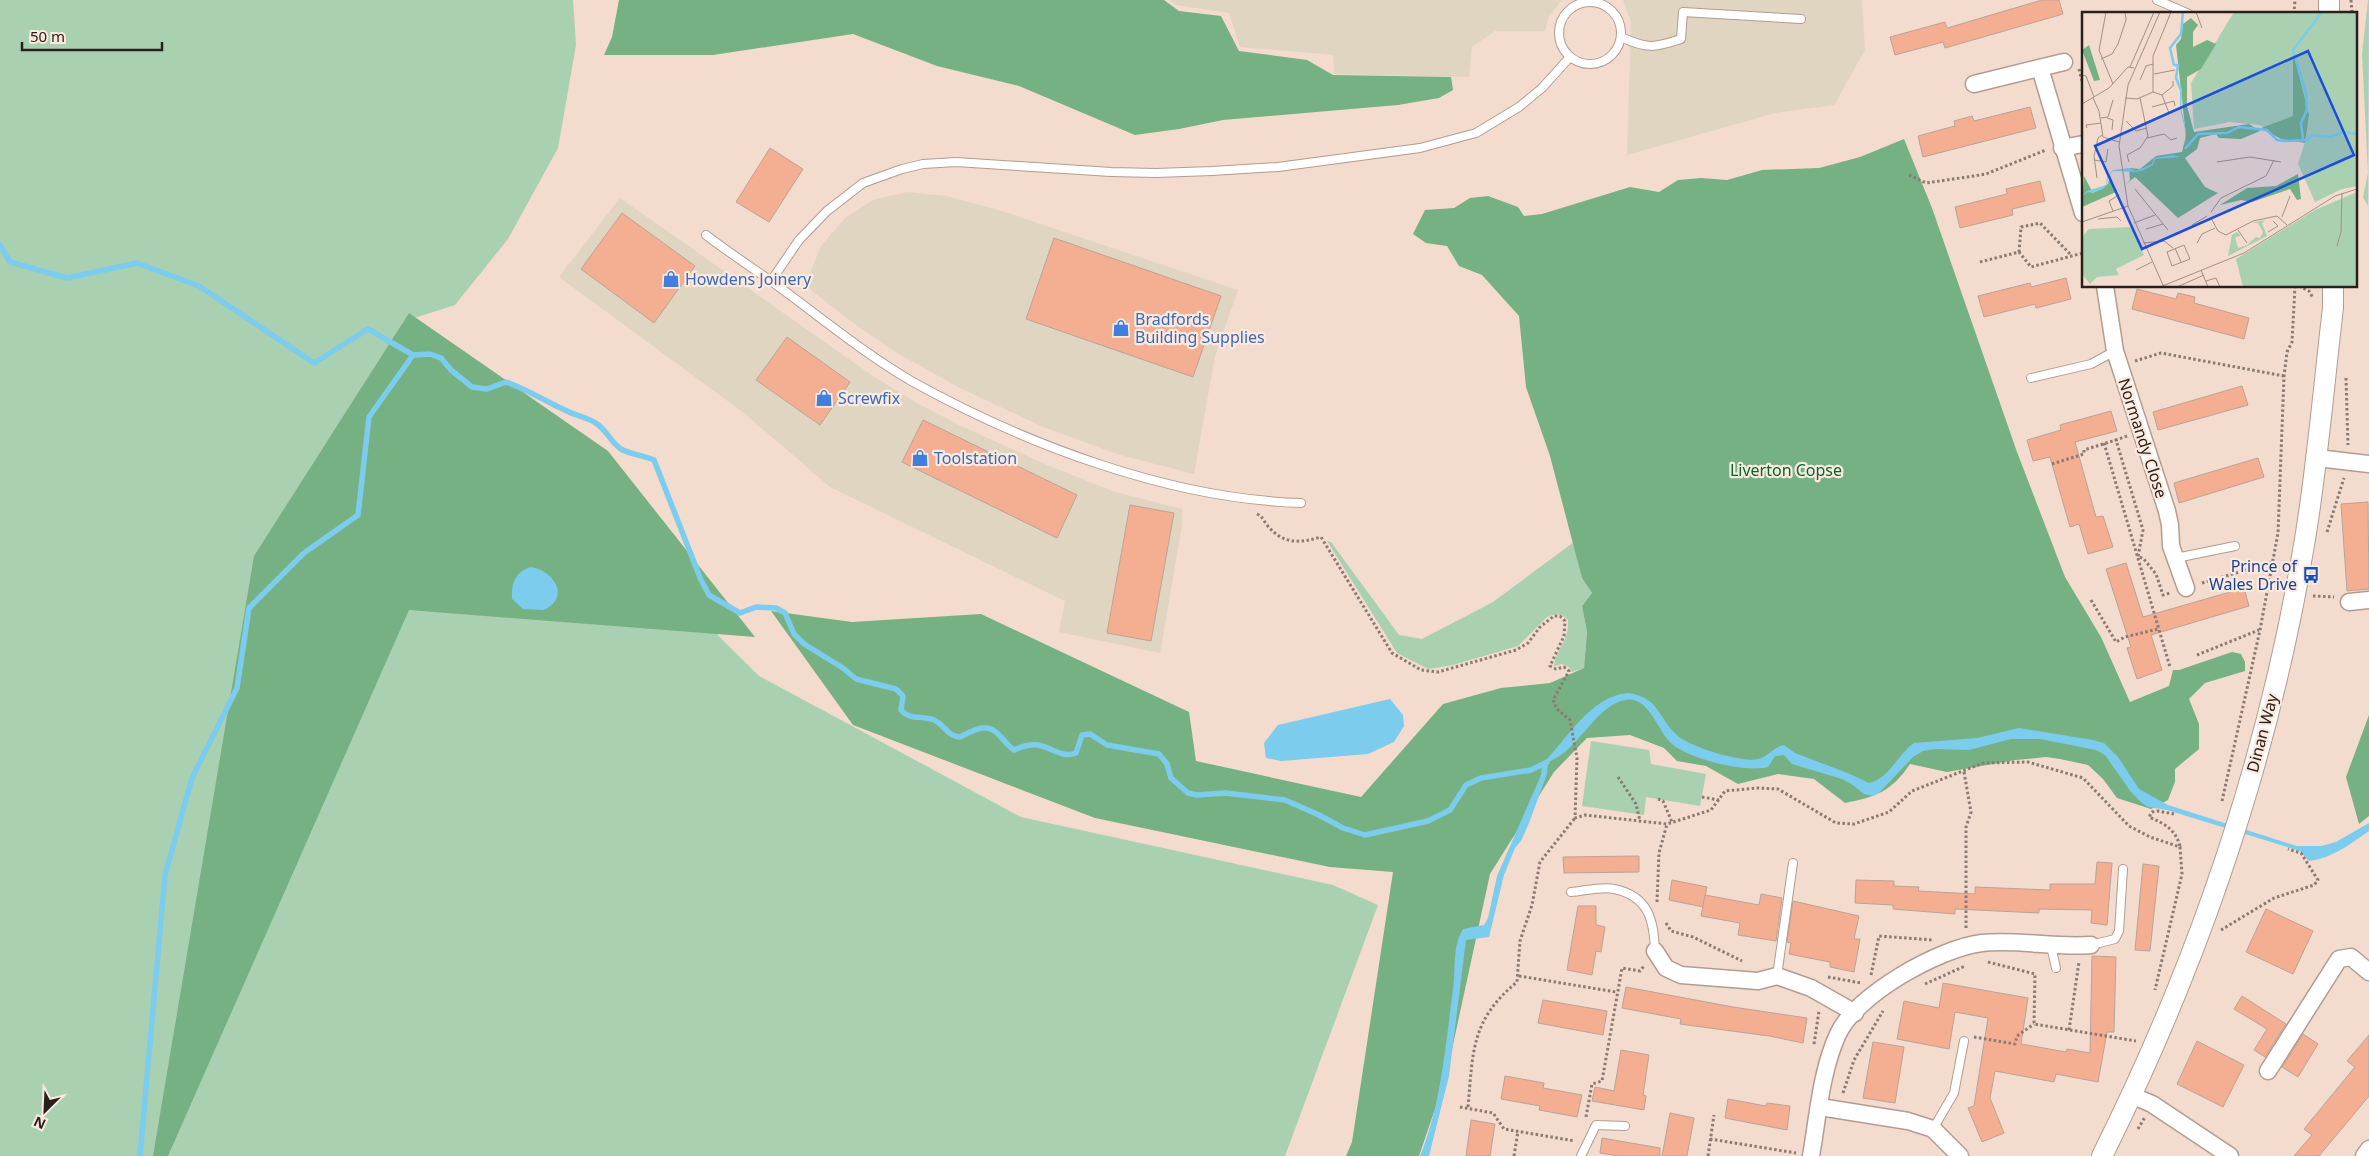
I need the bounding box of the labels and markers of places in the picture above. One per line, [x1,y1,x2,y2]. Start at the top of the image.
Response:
place label: Howdens Joinery [685,268,812,290]
shop icon: Howdens Joinery [661,269,681,289]
place label: Bradfords Building Supplies [1135,308,1265,348]
shop icon: Bradfords Building Supplies [1111,318,1131,338]
place label: Screwfix [838,387,901,409]
shop icon: Screwfix [814,388,834,408]
place label: Toolstation [934,447,1017,469]
shop icon: Toolstation [910,448,930,468]
place label: Prince of Wales Drive [2209,555,2298,595]
bus stop icon: Prince of Wales Drive [2301,565,2321,585]

